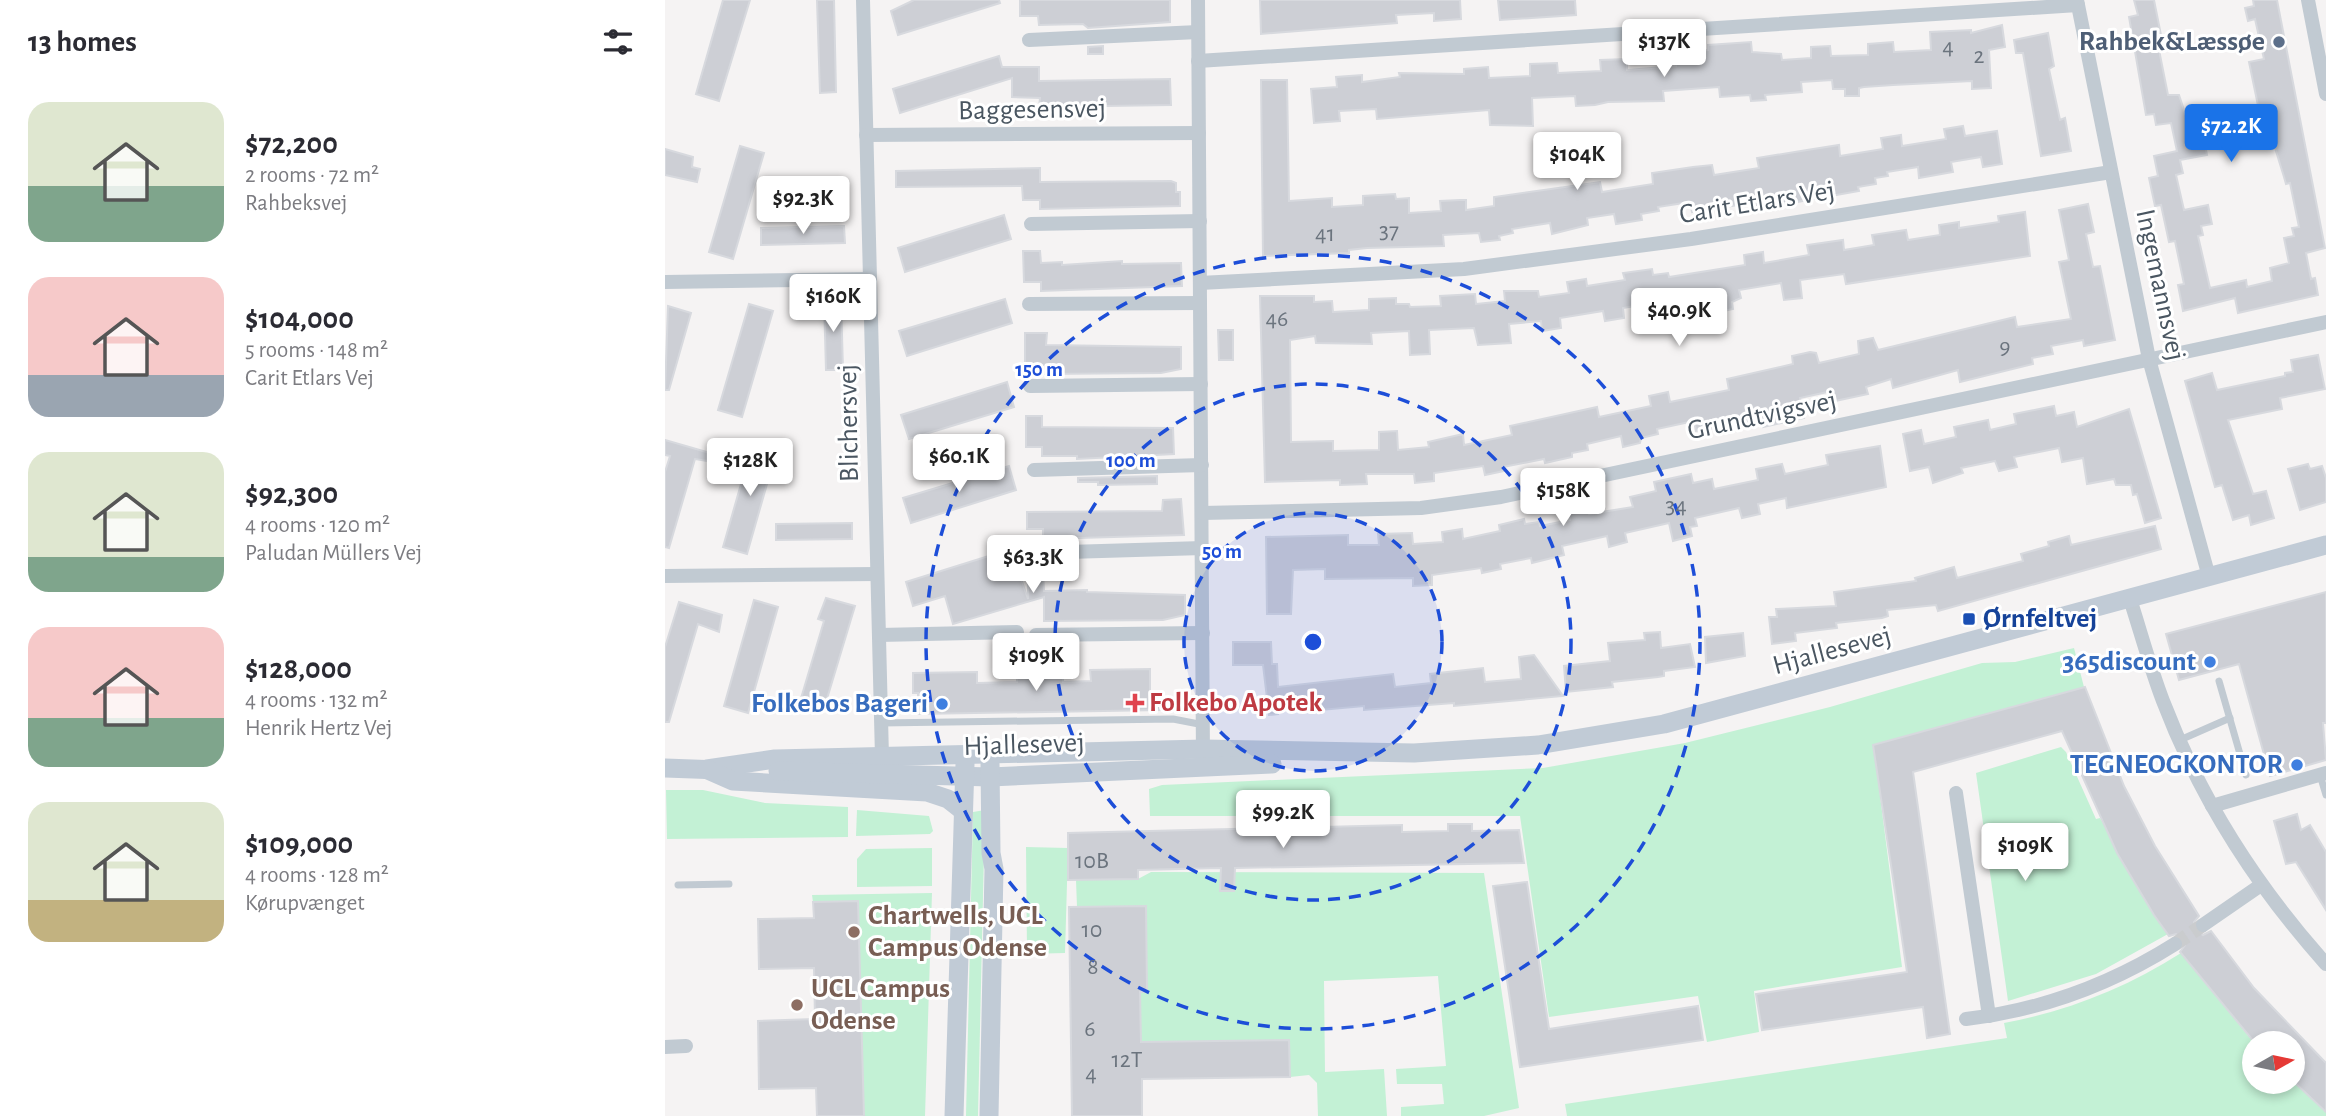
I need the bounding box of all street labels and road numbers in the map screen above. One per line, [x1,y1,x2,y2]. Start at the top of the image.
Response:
street label: Baggesensvej [958,95,1106,125]
street label: Carit Etlars Vej [1677,177,1837,229]
street label: Ingemannsvej [2130,207,2190,363]
street label: Blichersvej [834,364,864,482]
street label: Grundtvigsvej [1685,387,1839,445]
street label: Hjallesevej [1770,622,1894,680]
street label: Hjallesevej [963,729,1085,761]

